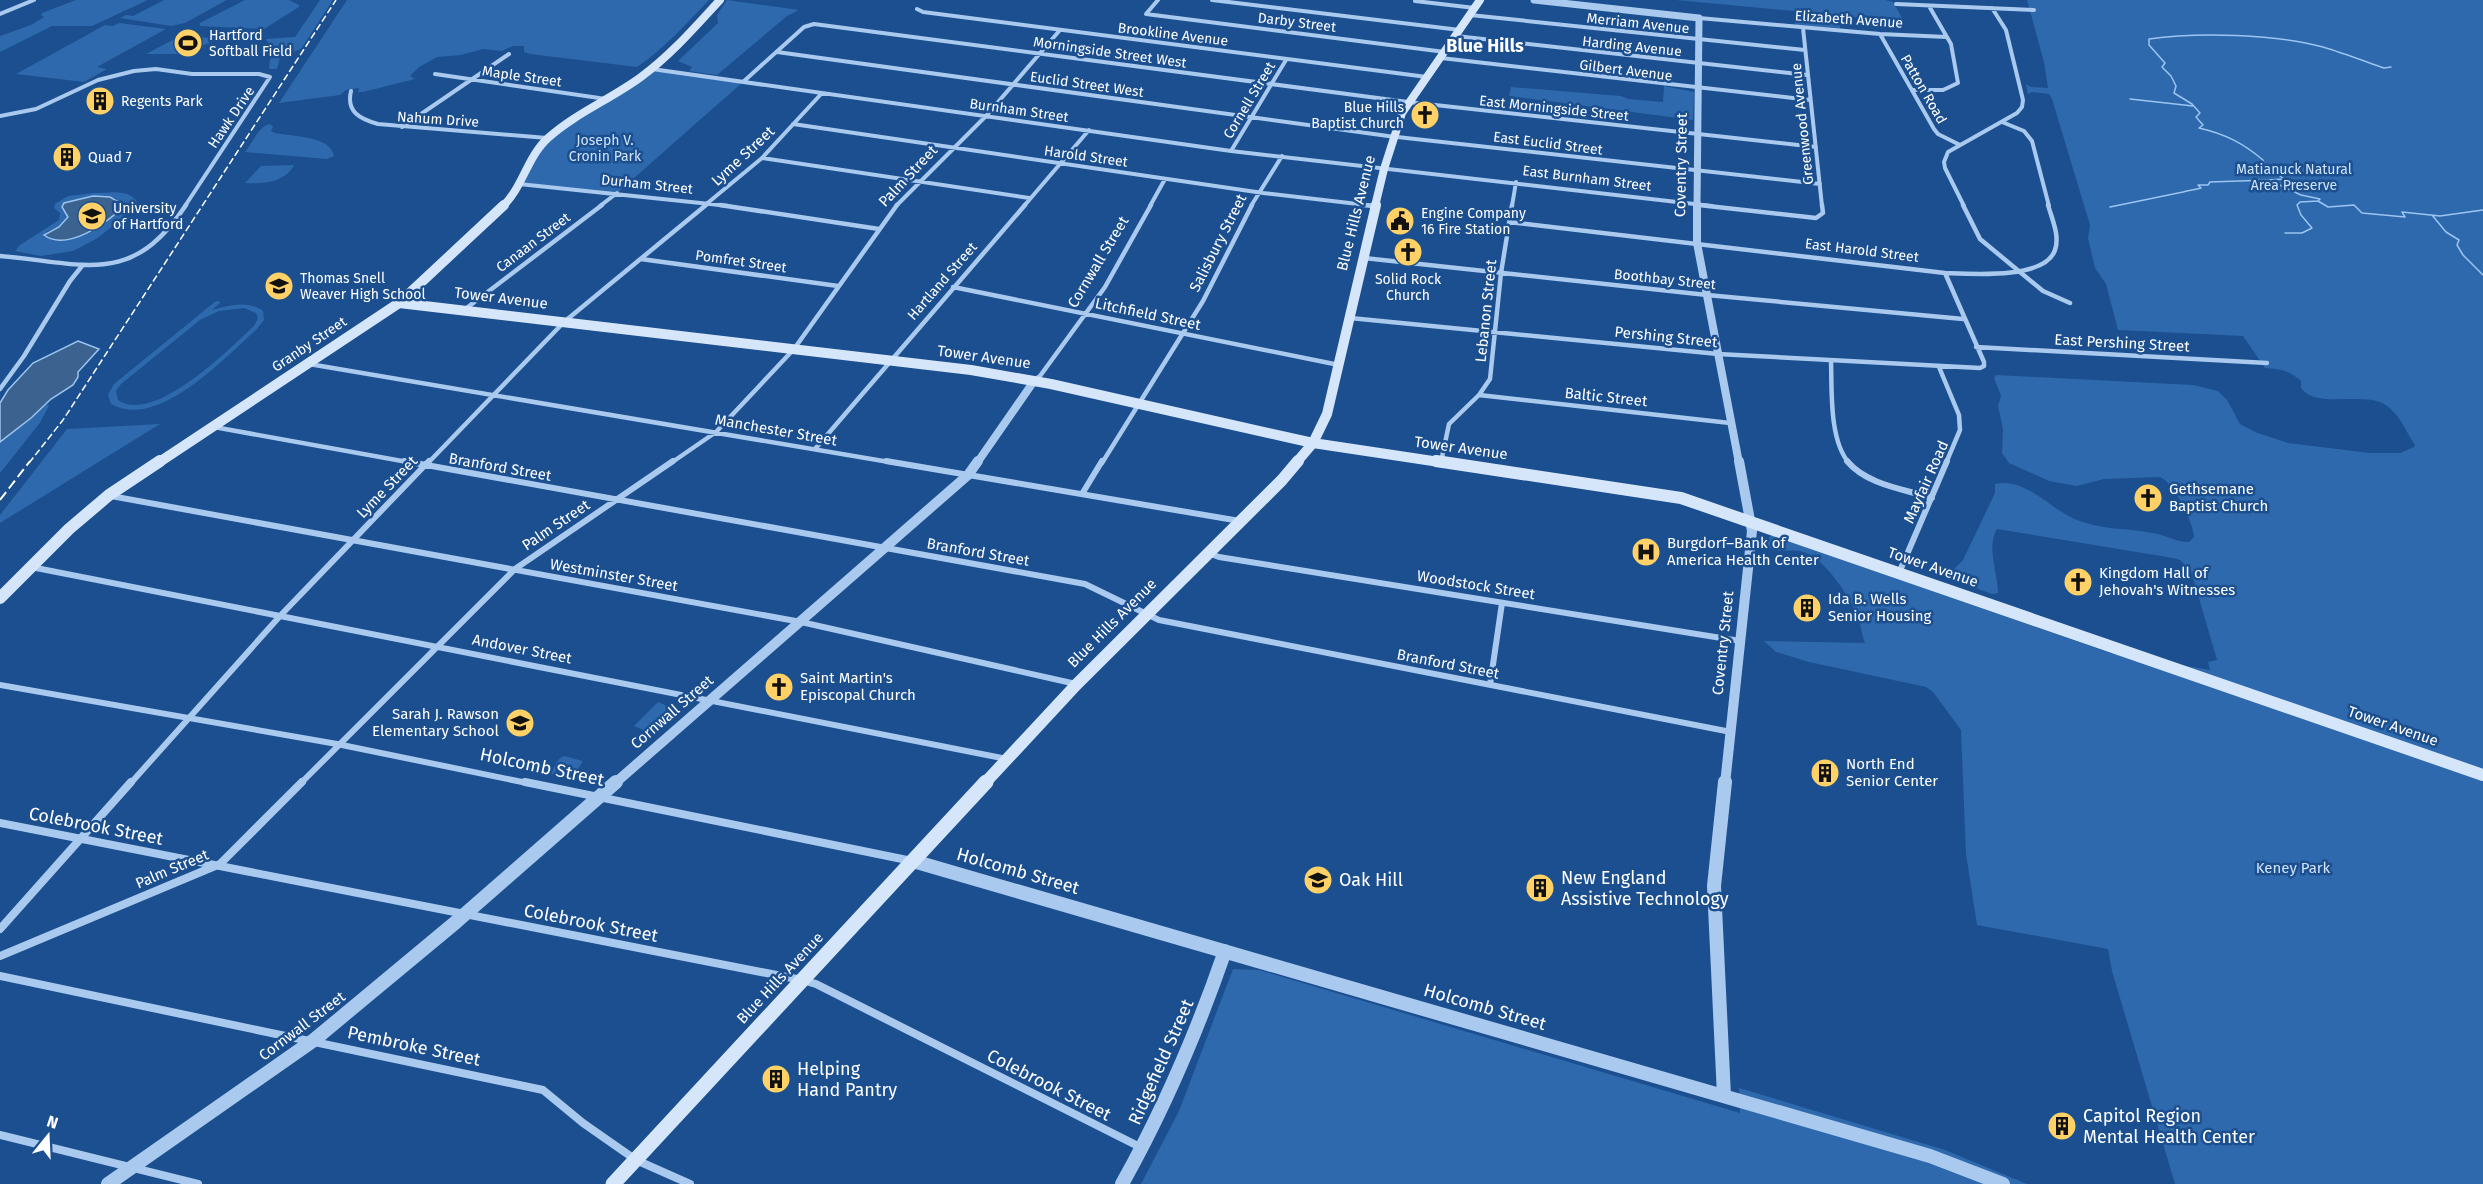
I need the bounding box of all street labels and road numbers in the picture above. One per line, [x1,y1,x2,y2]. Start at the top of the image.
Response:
street label: Elizabeth Avenue [1794,7,1904,32]
street label: Darby Street [1257,9,1338,36]
street label: Merriam Avenue [1586,10,1690,37]
street label: Brookline Avenue [1117,19,1229,50]
street label: Morningside Street West [1032,33,1189,72]
street label: Harding Avenue [1581,33,1683,60]
street label: Patton Road [1897,52,1950,127]
street label: Gilbert Avenue [1579,56,1673,85]
street label: Cornell Street [1220,58,1280,142]
street label: Maple Street [481,62,564,91]
street label: Greenwood Avenue [1788,62,1817,186]
street label: Euclid Street West [1029,68,1146,101]
street label: Hawk Drive [205,83,258,151]
street label: East Morningside Street [1478,92,1631,125]
street label: Burnham Street [968,95,1070,126]
street label: Nahum Drive [396,108,479,131]
street label: Coventry Street [1671,112,1691,217]
street label: Lyme Street [708,122,779,190]
street label: East Euclid Street [1492,128,1605,159]
street label: Palm Street [875,141,942,211]
street label: Harold Street [1043,142,1130,171]
street label: Blue Hills Avenue [1333,153,1379,273]
street label: East Burnham Street [1521,162,1653,195]
street label: Durham Street [600,171,695,198]
street label: Salisbury Street [1186,191,1251,295]
street label: Canaan Street [493,208,575,276]
street label: Cornwall Street [1064,213,1133,311]
street label: East Harold Street [1804,235,1921,266]
street label: Hartland Street [904,238,981,324]
street label: Pomfret Street [694,247,789,276]
street label: Lebanon Street [1472,258,1500,363]
street label: Boothbay Street [1613,266,1718,293]
street label: Tower Avenue [453,283,549,313]
street label: Litchfield Street [1093,294,1203,334]
street label: Granby Street [269,313,351,376]
street label: Pershing Street [1614,323,1719,351]
street label: East Pershing Street [2054,330,2191,356]
street label: Tower Avenue [936,342,1032,372]
street label: Baltic Street [1564,384,1649,410]
street label: Manchester Street [714,410,839,450]
street label: Tower Avenue [1413,433,1509,463]
street label: Mayfair Road [1900,438,1952,526]
street label: Branford Street [447,449,553,485]
street label: Lyme Street [353,452,421,522]
street label: Palm Street [519,495,594,554]
street label: Branford Street [925,534,1031,570]
street label: Tower Avenue [1886,543,1980,591]
street label: Westminster Street [549,555,680,595]
street label: Woodstock Street [1416,567,1537,603]
street label: Blue Hills Avenue [1064,575,1160,671]
street label: Coventry Street [1709,590,1737,696]
street label: Andover Street [471,631,574,668]
street label: Branford Street [1395,645,1501,683]
street label: Cornwall Street [627,671,717,753]
street label: Tower Avenue [2346,702,2440,750]
street label: Holcomb Street [478,743,607,791]
street label: Colebrook Street [27,802,165,850]
street label: Holcomb Street [954,843,1082,899]
street label: Palm Street [133,845,212,892]
street label: Colebrook Street [522,899,660,947]
street label: Blue Hills Avenue [733,929,827,1027]
street label: Holcomb Street [1421,979,1549,1035]
street label: Cornwall Street [255,987,349,1064]
street label: Ridgefield Street [1123,995,1199,1128]
street label: Pembroke Street [346,1021,483,1071]
street label: Colebrook Street [983,1044,1115,1126]

